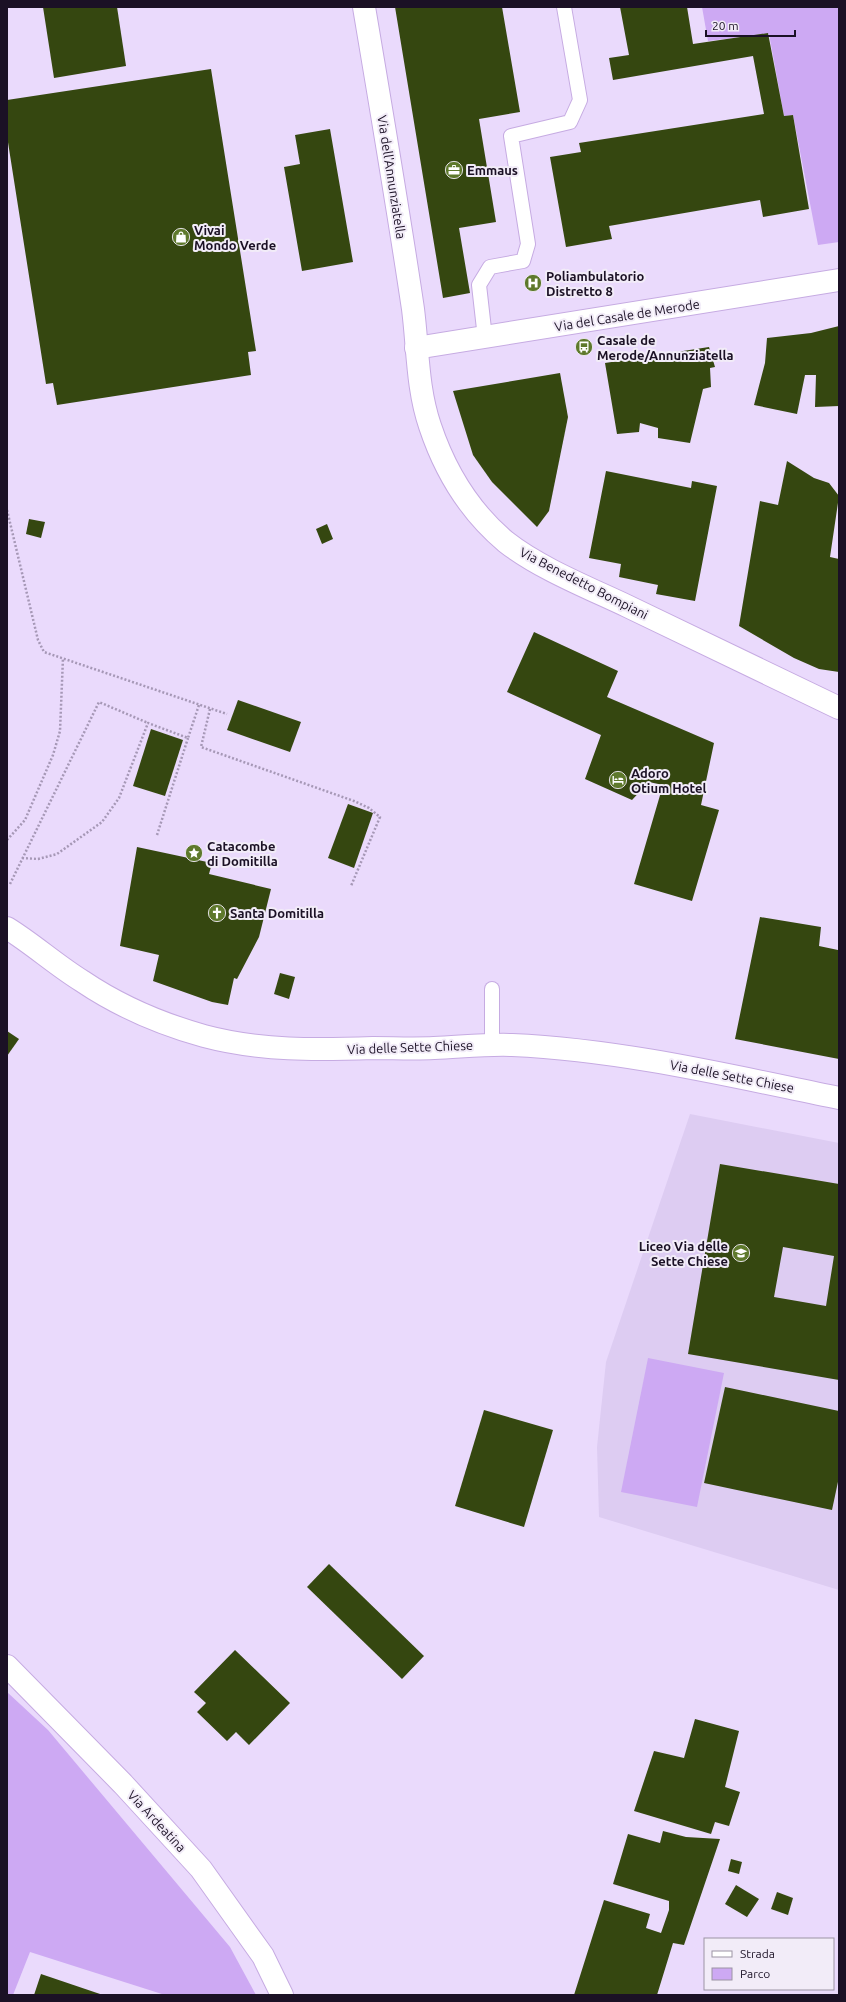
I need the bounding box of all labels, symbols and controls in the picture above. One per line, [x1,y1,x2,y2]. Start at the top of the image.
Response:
scale bar [706,12,795,38]
text: 20 m [712,19,739,32]
street label: Via dell'Annunziatella [375,114,409,240]
office icon: Emmaus [444,160,464,180]
place label: Emmaus [467,163,518,177]
place label: Vivai Mondo Verde [194,223,276,252]
shop icon: Vivai Mondo Verde [171,227,191,247]
place label: Poliambulatorio Distretto 8 [546,269,644,298]
hospital icon: Poliambulatorio Distretto 8 [523,273,543,293]
street label: Via del Casale de Merode [553,297,701,333]
place label: Casale de Merode/Annunziatella [597,333,734,362]
bus stop icon: Casale de Merode/Annunziatella [574,337,594,357]
street label: Via Benedetto Bompiani [517,544,651,622]
place label: Adoro Otium Hotel [631,766,706,795]
hotel icon: Adoro Otium Hotel [608,770,628,790]
place label: Catacombe di Domitilla [207,839,278,868]
place icon: Catacombe di Domitilla [184,843,204,863]
church icon: Santa Domitilla [207,903,227,923]
place label: Santa Domitilla [230,906,324,920]
street label: Via delle Sette Chiese [347,1038,473,1056]
street label: Via delle Sette Chiese [669,1057,795,1095]
place label: Liceo Via delle Sette Chiese [639,1239,728,1268]
school or university icon: Liceo Via delle Sette Chiese [731,1243,751,1263]
street label: Via Ardeatina [125,1787,189,1855]
legend [704,1938,834,1990]
text: Strada [740,1947,775,1960]
text: Parco [740,1967,770,1980]

